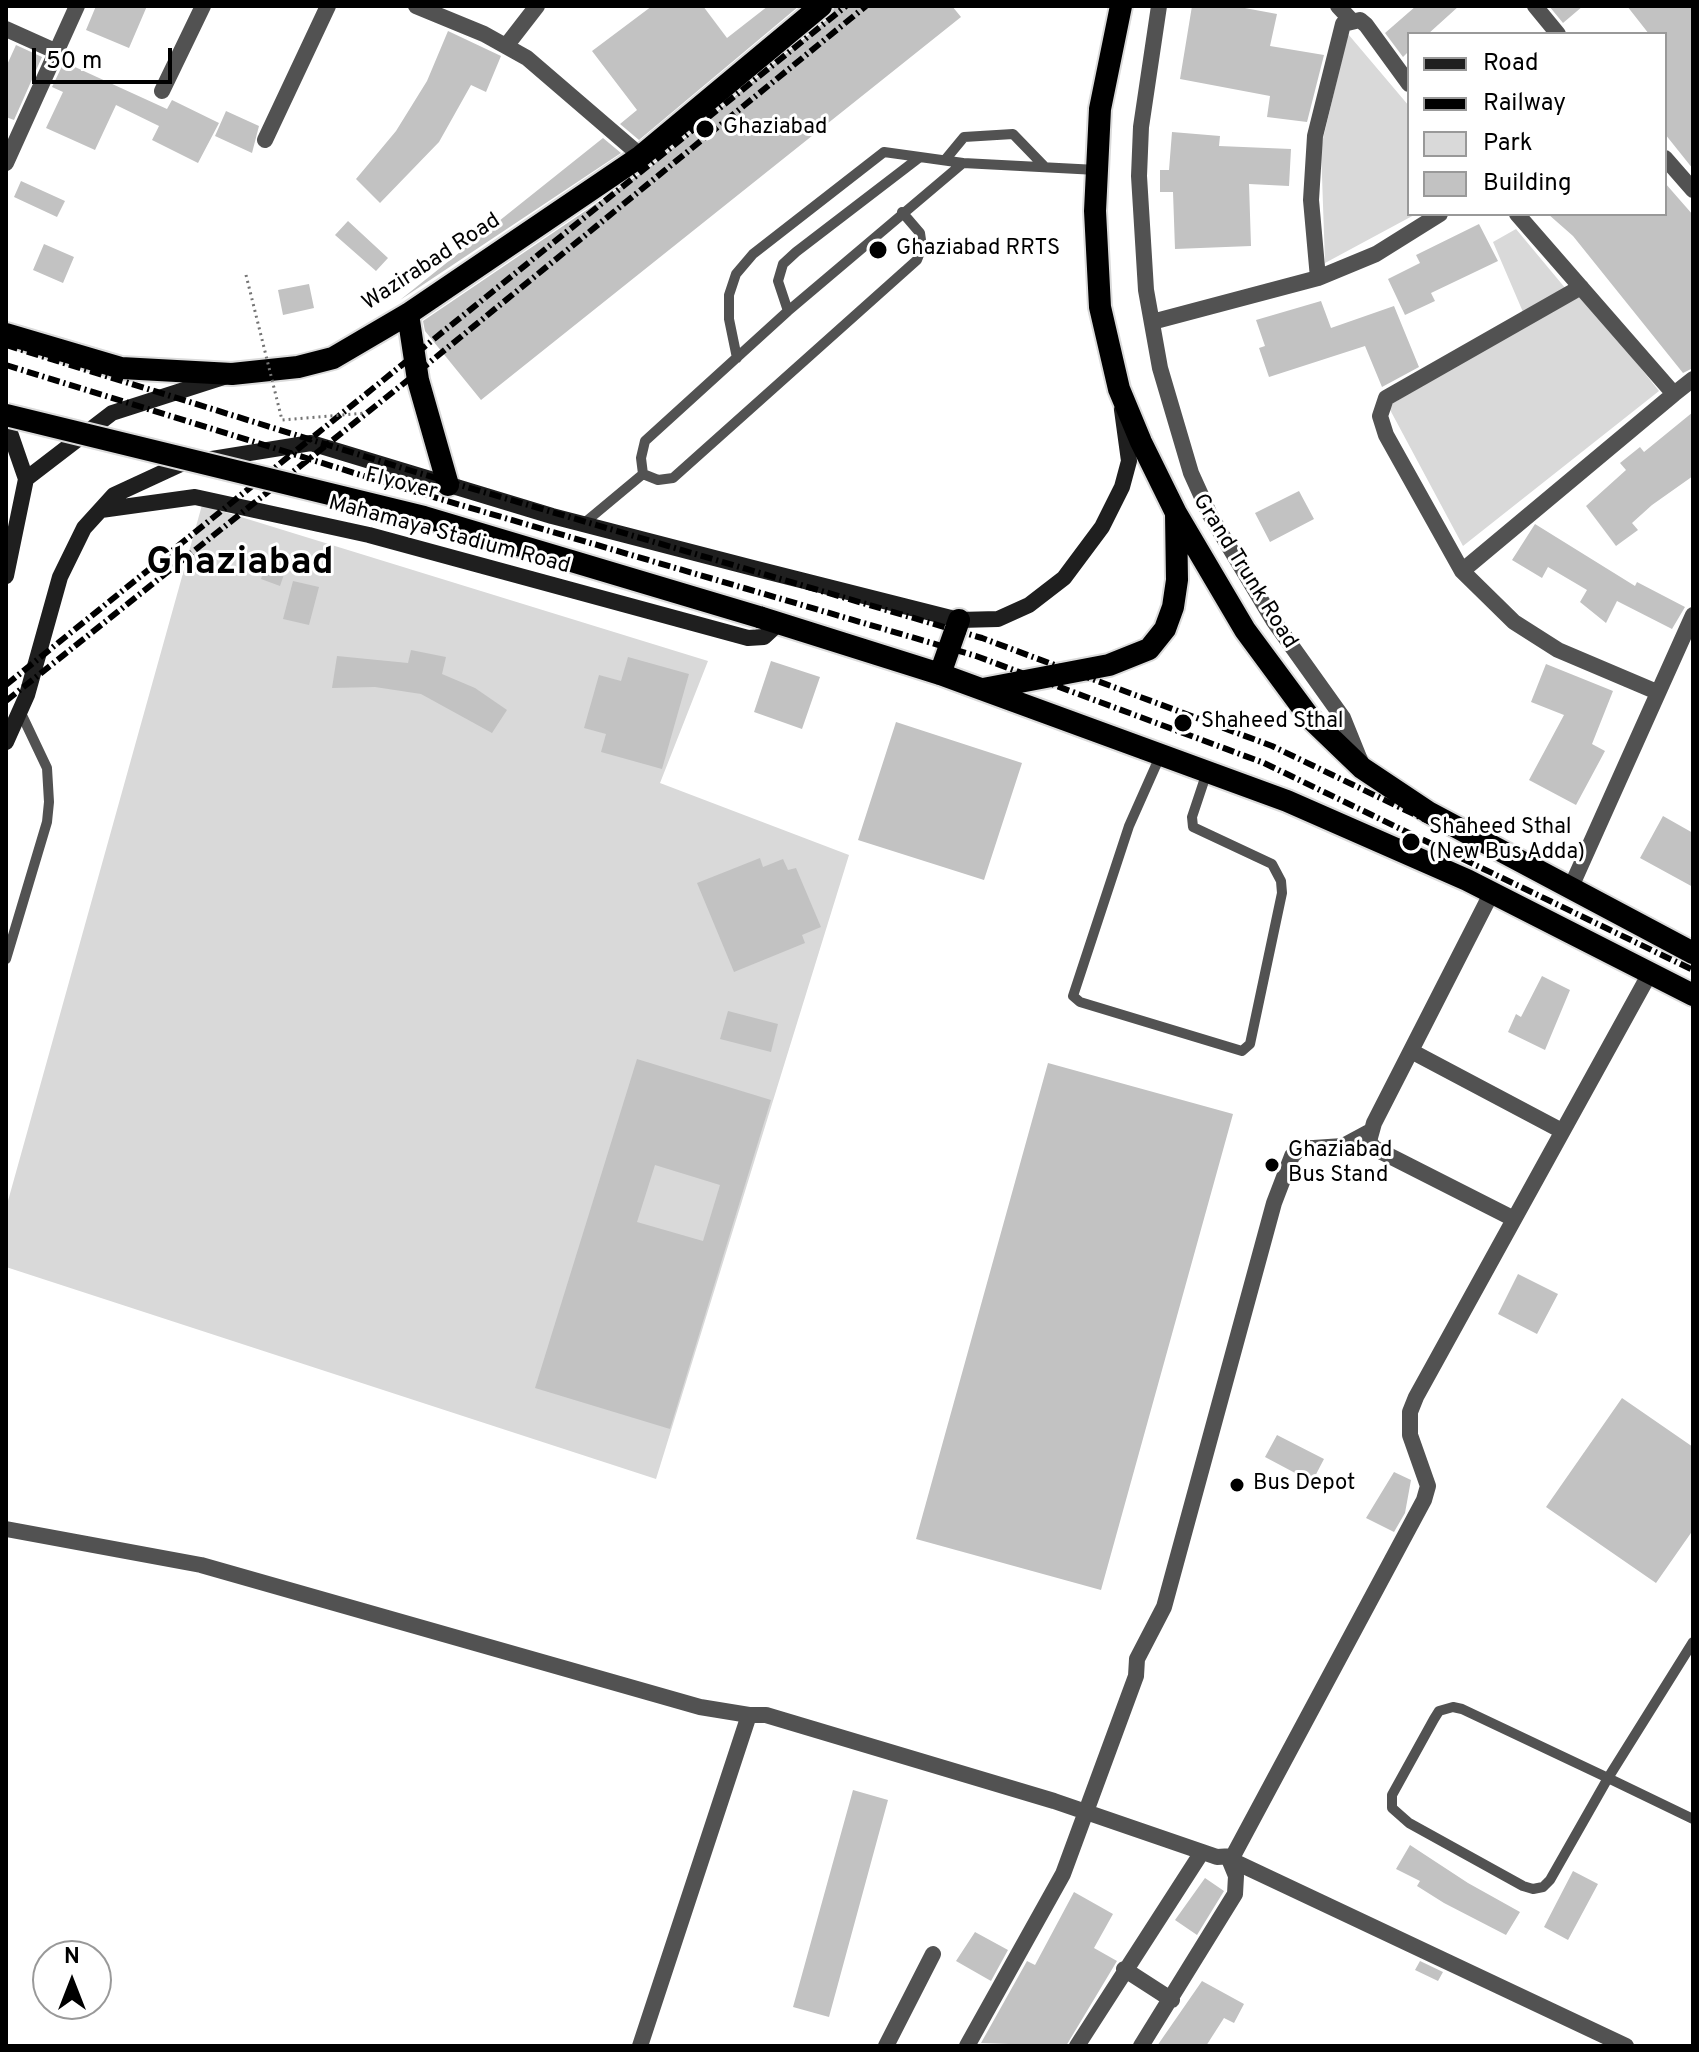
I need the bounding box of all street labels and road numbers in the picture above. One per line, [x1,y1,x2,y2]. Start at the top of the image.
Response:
street label: Wazirabad Road [358,209,506,317]
street label: Flyover [362,463,440,507]
street label: Grand Trunk Road [1186,490,1302,654]
street label: Mahamaya Stadium Road [325,491,573,581]

